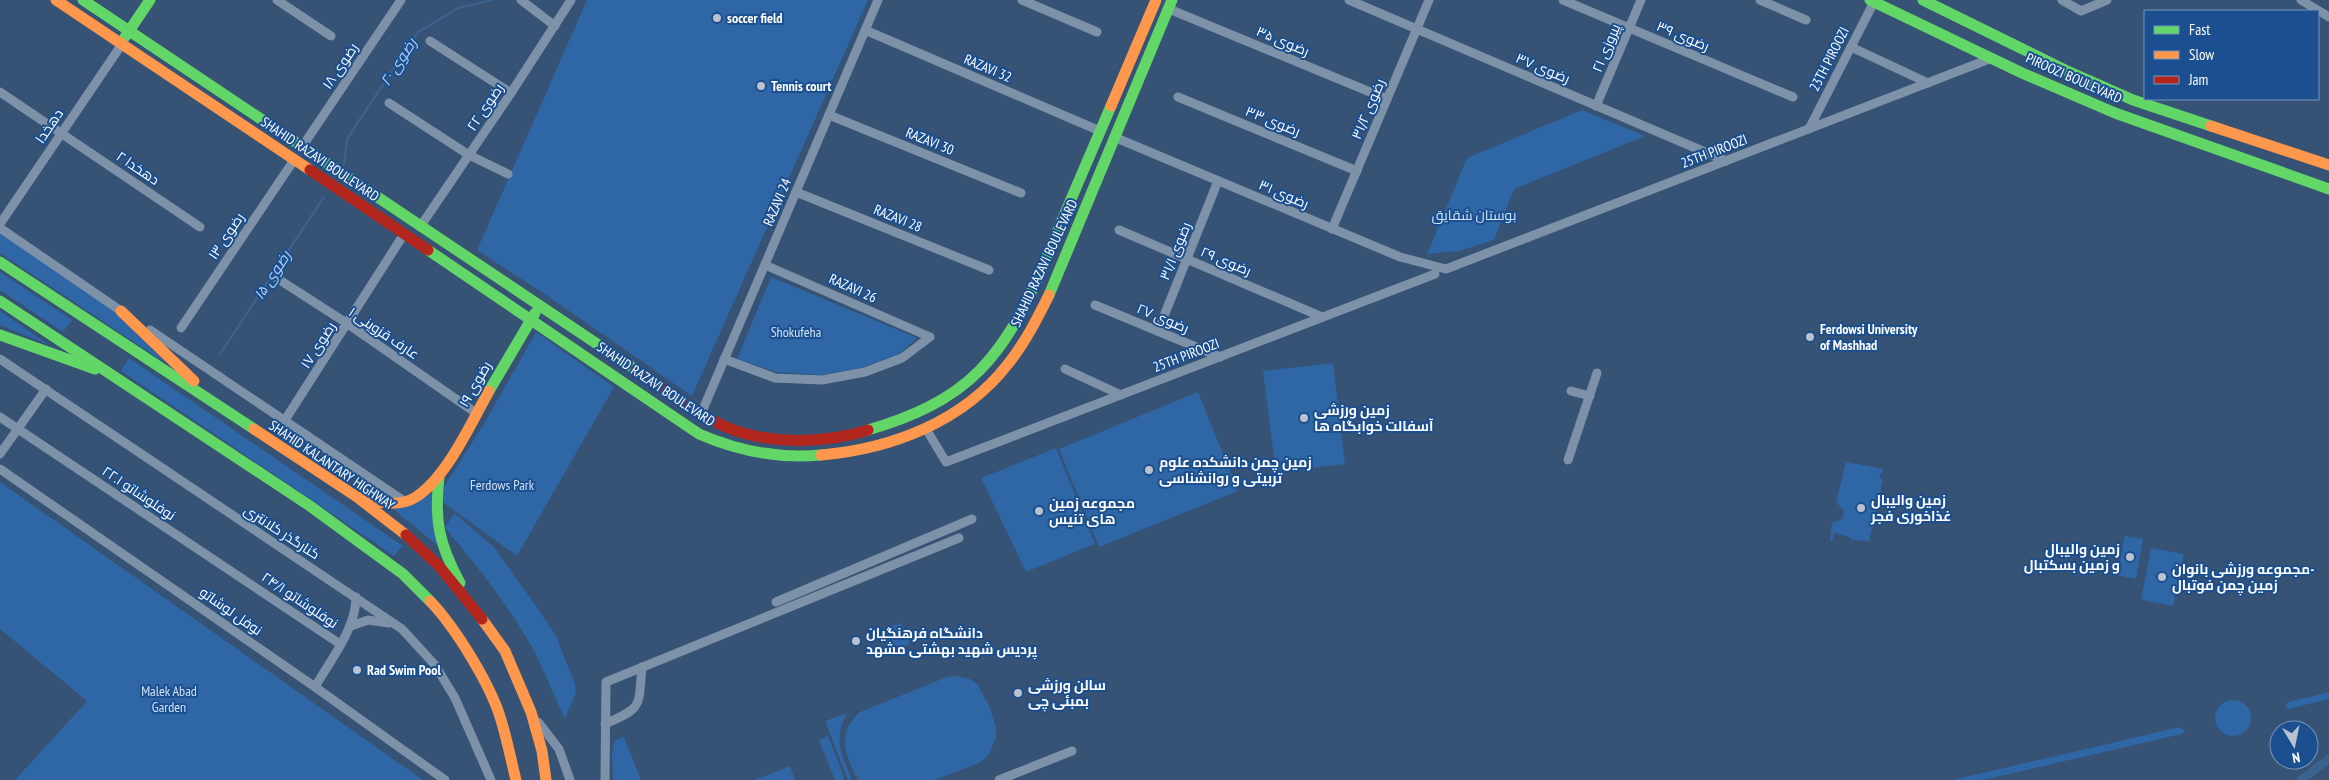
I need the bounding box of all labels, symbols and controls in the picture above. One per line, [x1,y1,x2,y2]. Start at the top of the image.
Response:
place label: soccer field [727,9,783,27]
legend [2144,10,2319,100]
marker: soccer field [711,12,723,24]
street label: رضوی ۳۹ [1654,17,1712,55]
text: Fast [2189,20,2210,39]
street label: پیروزی ۲۱ [1588,21,1625,75]
street label: رضوی ۳۵ [1254,22,1312,60]
street label: 23TH PIROOZI [1805,24,1853,94]
water label: رضوی ۲۰ [376,34,421,89]
street label: رضوی ۱۸ [318,39,362,93]
text: Slow [2189,45,2214,64]
street label: رضوی ۳۷ [1513,49,1573,87]
street label: PIROOZI BOULEVARD [2023,49,2125,107]
street label: RAZAVI 32 [961,50,1015,86]
text: Jam [2188,70,2208,89]
street label: رضوی ۳۱/۲ [1347,76,1389,142]
place label: Tennis court [771,77,831,95]
street label: رضوی ۲۲ [463,80,507,134]
marker: Tennis court [755,80,767,92]
street label: رضوی ۳۳ [1243,102,1303,140]
street label: دهخدا [31,105,67,147]
street label: SHAHID RAZAVI BOULEVARD [257,113,383,205]
street label: RAZAVI 30 [903,123,957,159]
street label: 25TH PIROOZI [1678,130,1750,172]
street label: دهخدا ۲ [113,147,163,189]
street label: RAZAVI 24 [759,175,795,229]
street label: رضوی ۳۱ [1256,175,1312,213]
street label: SHAHID RAZAVI BOULEVARD [1007,196,1081,330]
street label: RAZAVI 28 [871,200,925,236]
park label: بوستان شقایق [1432,206,1516,224]
street label: رضوی ۱۳ [204,209,248,263]
street label: رضوی ۳۱/۱ [1155,219,1195,283]
street label: رضوی ۲۹ [1198,242,1254,280]
water label: رضوی ۱۵ [249,246,295,303]
street label: RAZAVI 26 [826,270,880,306]
street label: رضوی ۲۷ [1134,299,1192,337]
street label: عارف قزوینی ۱ [345,303,423,363]
street label: رضوی ۱۷ [296,318,340,372]
place label: Ferdowsi University of Mashhad [1820,320,1918,354]
park label: Shokufeha [771,323,821,341]
marker: Ferdowsi University of Mashhad [1804,331,1816,343]
street label: 25TH PIROOZI [1150,334,1222,376]
street label: SHAHID RAZAVI BOULEVARD [593,338,719,430]
street label: رضوی ۱۹ [455,358,495,410]
place label: زمین ورزشی آسفالت خوابگاه ها [1314,401,1434,435]
marker: زمین ورزشی آسفالت خوابگاه ها [1298,412,1310,424]
street label: SHAHID KALANTARY HIGHWAY [266,416,399,514]
place label: زمین چمن دانشکده علوم تربیتی و روانشناسی [1159,453,1312,487]
street label: نوفلوشاتو ۲۲.۱ [99,462,179,524]
marker: زمین چمن دانشکده علوم تربیتی و روانشناسی [1143,464,1155,476]
park label: Ferdows Park [470,476,535,494]
place label: زمین والیبال غذاخوری فجر [1870,491,1951,525]
place label: مجموعه زمین های تنیس [1049,494,1135,528]
street label: کنارگذر کلانتری [241,501,323,563]
marker: زمین والیبال غذاخوری فجر [1855,502,1867,514]
marker: مجموعه زمین های تنیس [1033,505,1045,517]
place label: زمین والیبال و زمین بسکتبال [2024,540,2120,574]
marker: زمین والیبال و زمین بسکتبال [2124,551,2136,563]
place label: مجموعه ورزشی بانوان- زمین چمن فوتبال [2172,560,2314,596]
street label: نوفلوشاتو ۲۴/۱ [258,568,342,632]
marker: مجموعه ورزشی بانوان- زمین چمن فوتبال [2156,571,2168,583]
street label: نوفل لوشاتو [196,583,266,639]
place label: دانشگاه فرهنگیان پردیس شهید بهشتی مشهد [866,624,1037,660]
marker: دانشگاه فرهنگیان پردیس شهید بهشتی مشهد [850,635,862,647]
place label: Rad Swim Pool [367,661,441,679]
marker: Rad Swim Pool [351,664,363,676]
place label: سالن ورزشی بمبئی چی [1028,676,1106,712]
park label: Malek Abad Garden [141,682,197,716]
marker: سالن ورزشی بمبئی چی [1012,687,1024,699]
north arrow [2269,720,2319,770]
text: N [2291,748,2302,767]

